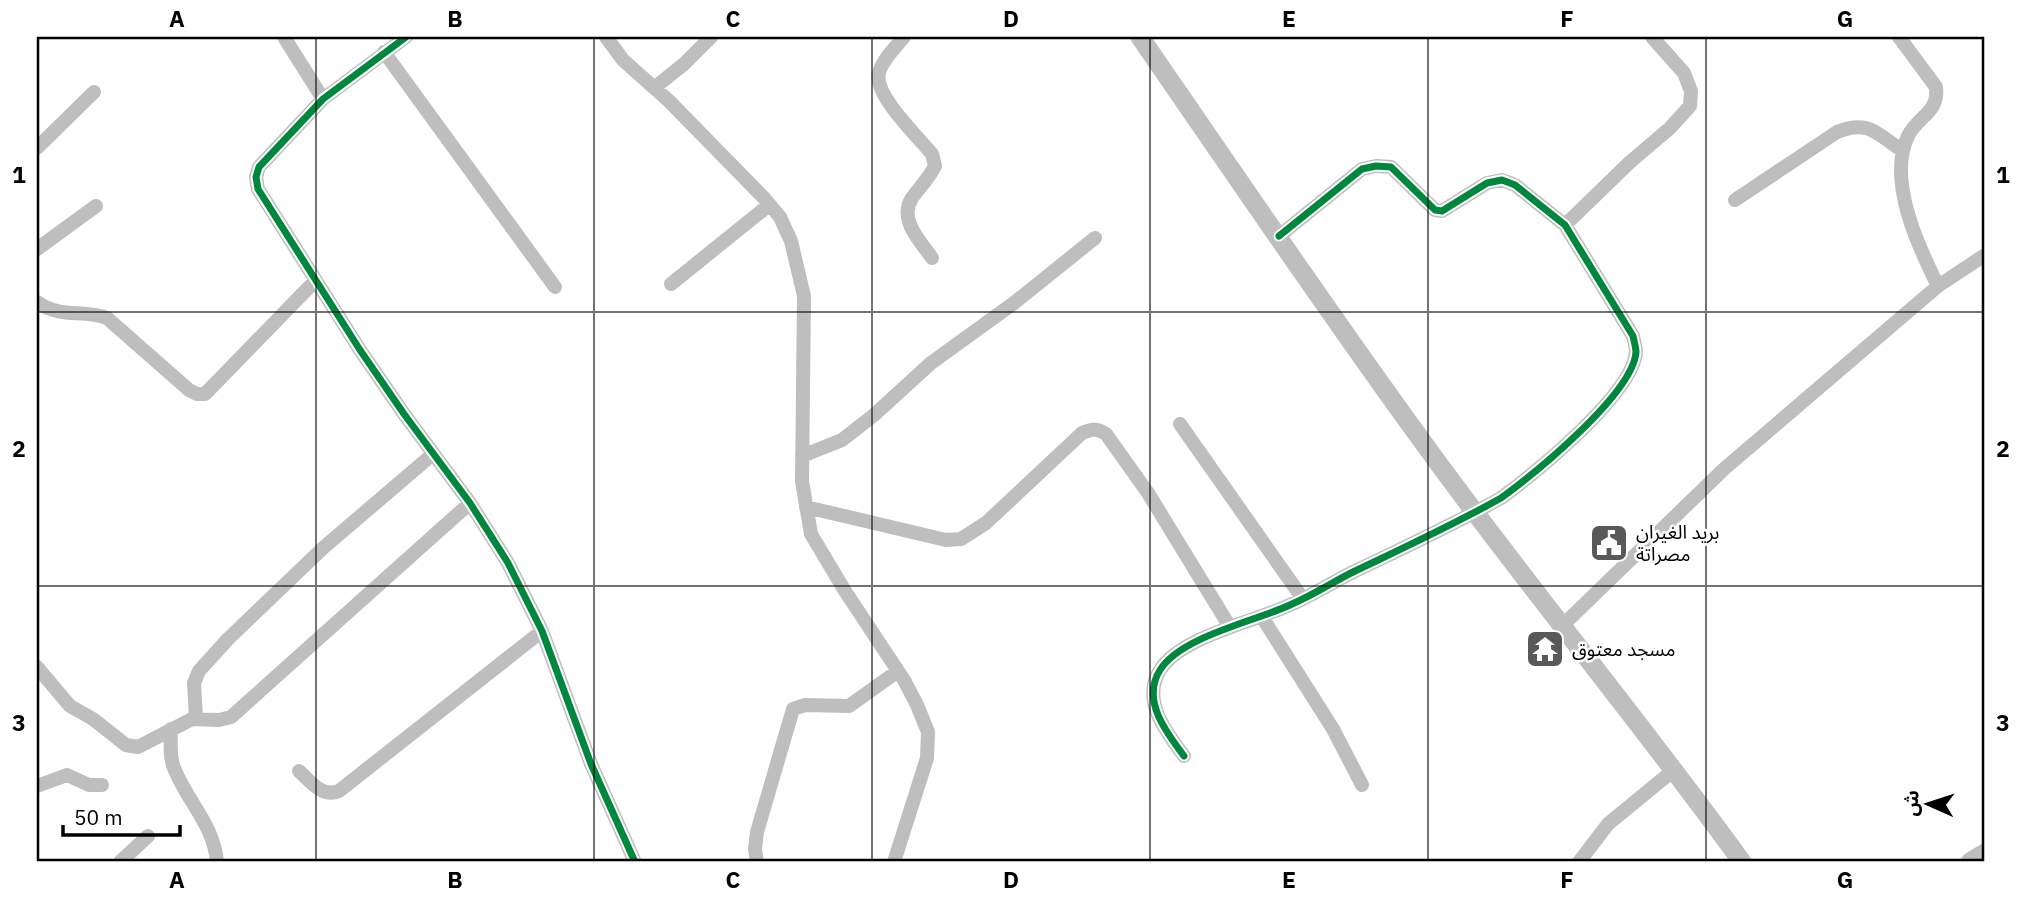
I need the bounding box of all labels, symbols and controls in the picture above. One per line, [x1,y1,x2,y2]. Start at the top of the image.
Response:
text: A [169,3,185,33]
text: B [447,3,463,33]
text: C [726,3,741,33]
text: D [1003,3,1019,33]
text: E [1282,3,1296,33]
text: F [1560,3,1574,33]
text: G [1837,3,1853,33]
text: 1 [12,159,26,189]
text: 1 [1996,159,2010,189]
text: 2 [12,433,26,463]
text: 2 [1996,433,2010,463]
place label: بريد الغيران مصراتة [1636,520,1719,566]
public building icon: بريد الغيران مصراتة [1588,522,1630,564]
temple icon: مسجد معتوق [1524,628,1566,670]
place label: مسجد معتوق [1572,637,1675,661]
text: 3 [12,707,26,737]
text: 3 [1996,707,2010,737]
north arrow [1892,769,1962,839]
text: ش [1898,789,1924,817]
scale bar [63,794,180,838]
text: 50 m [74,803,123,831]
text: A [169,864,185,894]
text: B [447,864,463,894]
text: C [726,864,741,894]
text: D [1003,864,1019,894]
text: E [1282,864,1296,894]
text: F [1560,864,1574,894]
text: G [1837,864,1853,894]

